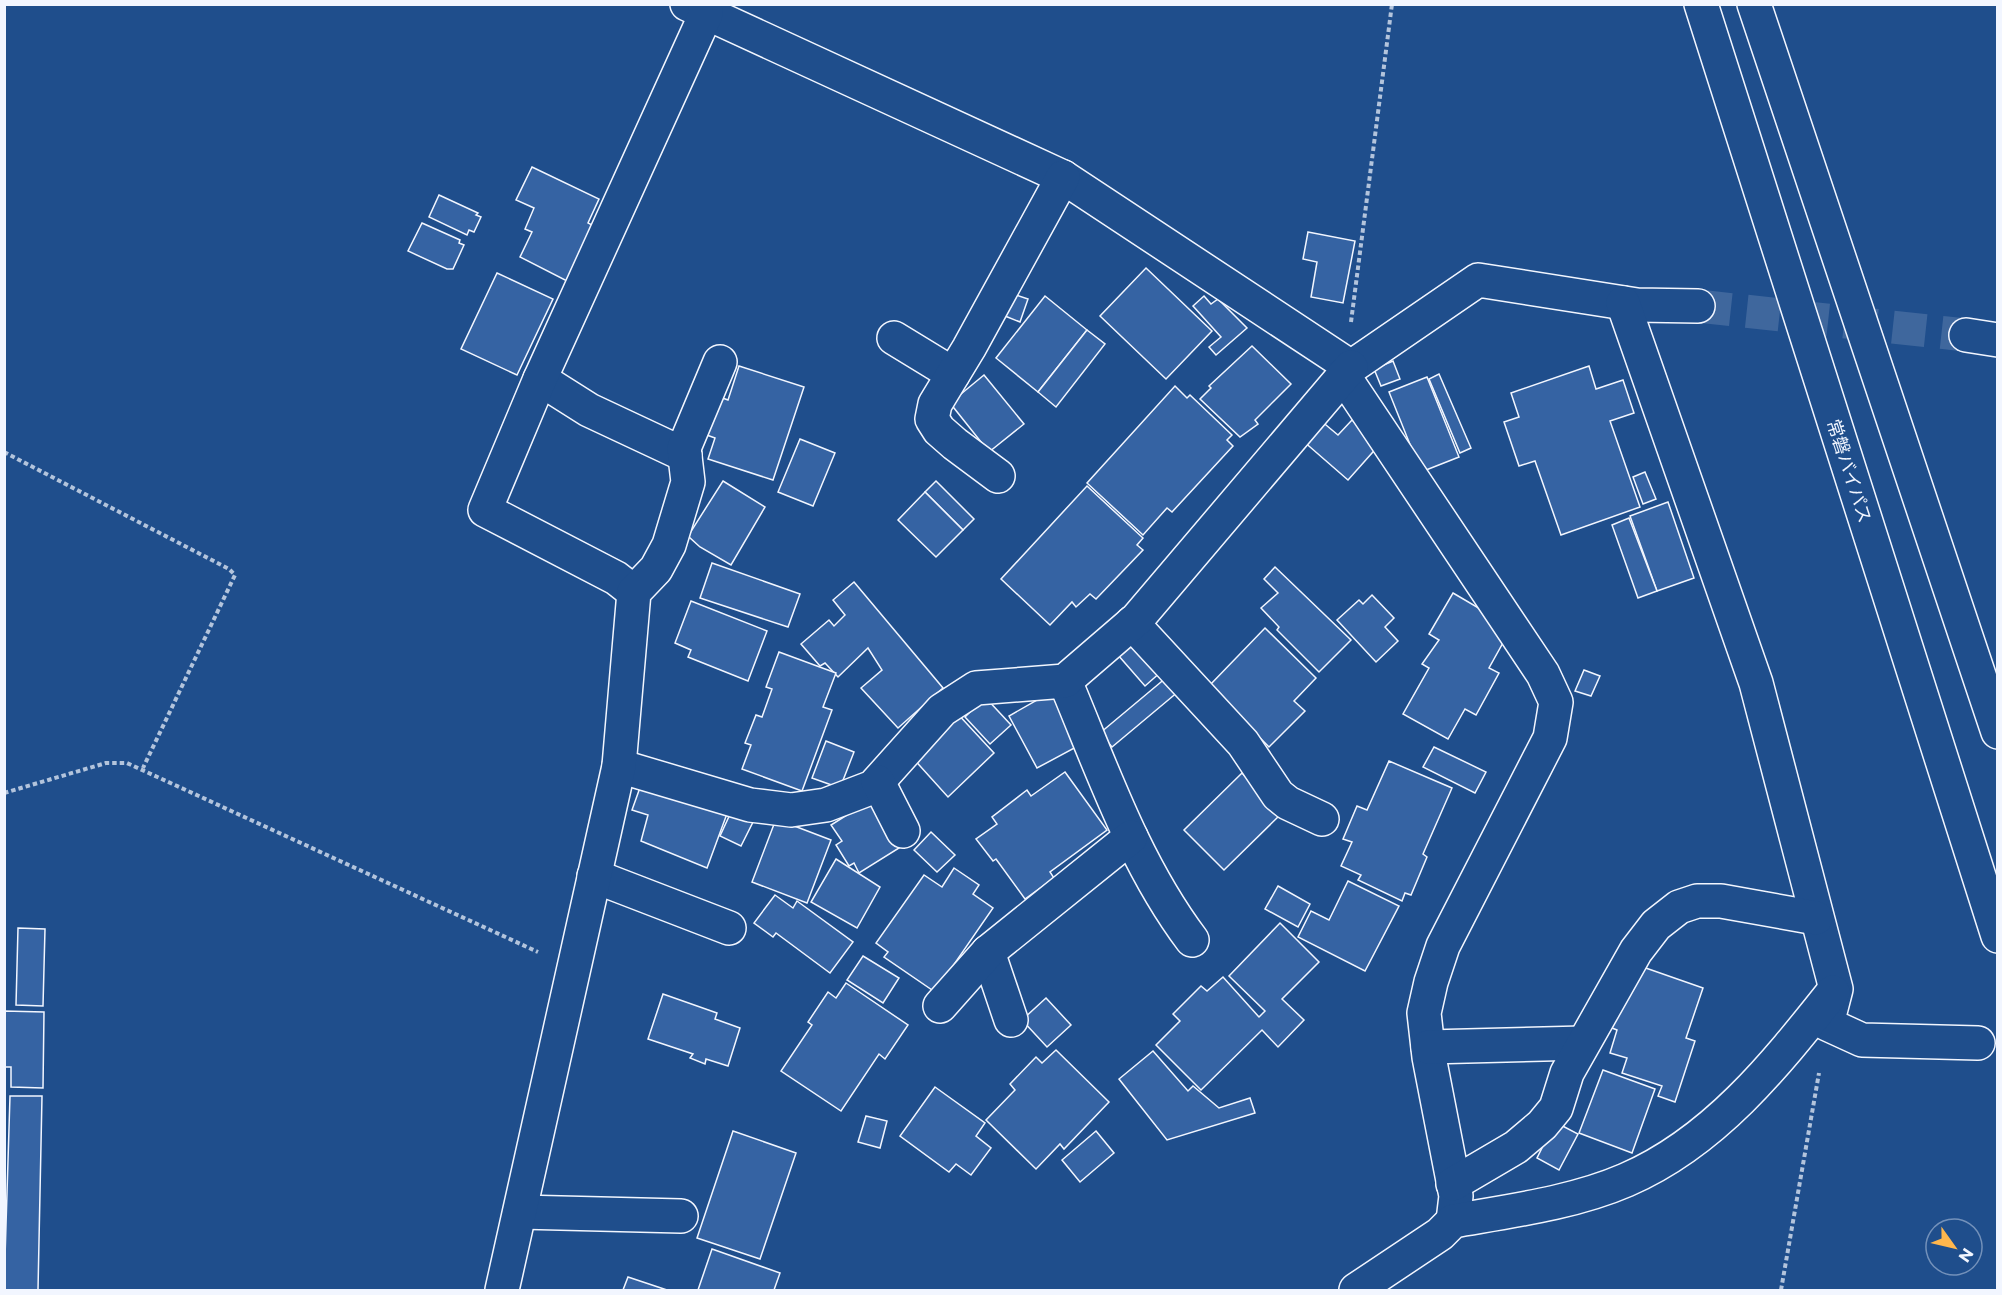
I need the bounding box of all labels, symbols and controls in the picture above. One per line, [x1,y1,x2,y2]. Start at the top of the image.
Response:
street label: 常磐バイパス [1822,416,1876,526]
north arrow [1924,1217,1984,1277]
text: N [1955,1244,1978,1266]

